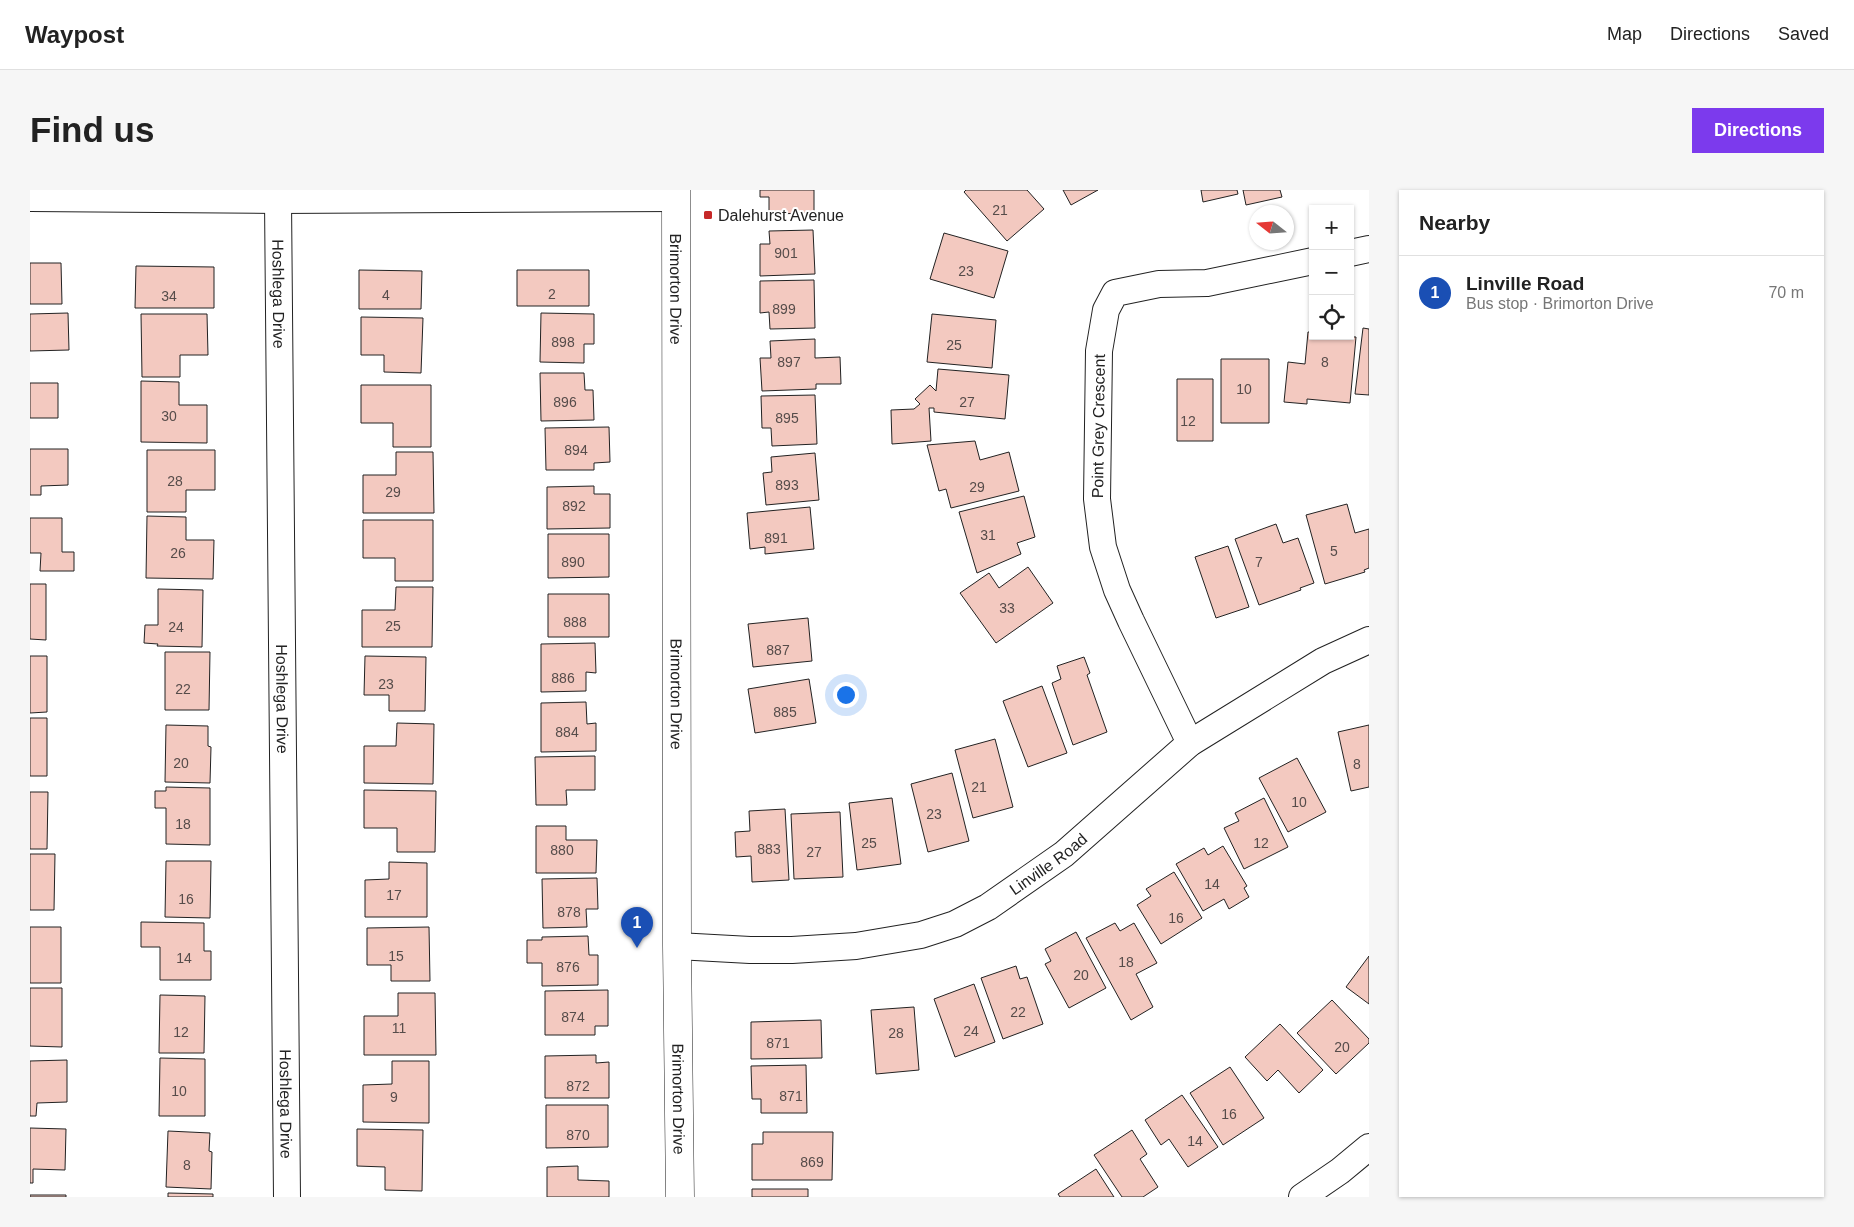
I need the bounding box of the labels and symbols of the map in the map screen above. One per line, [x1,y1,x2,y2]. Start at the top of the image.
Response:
house number: 21 [992,202,1008,218]
north arrow [1249,205,1294,250]
place label: Dalehurst Avenue [718,207,844,224]
marker: Dalehurst Avenue [702,209,714,221]
street label: Brimorton Drive [667,233,684,345]
street label: Hoshlega Drive [269,239,287,349]
house number: 901 [774,245,798,261]
house number: 23 [958,263,974,279]
house number: 2 [548,286,556,302]
house number: 4 [382,287,390,303]
house number: 34 [161,288,177,304]
house number: 899 [772,301,796,317]
house number: 898 [551,334,575,350]
house number: 25 [946,337,962,353]
street label: Point Grey Crescent [1089,353,1108,498]
house number: 897 [777,354,801,370]
house number: 8 [1321,354,1329,370]
house number: 10 [1236,381,1252,397]
house number: 896 [553,394,577,410]
house number: 27 [959,394,975,410]
house number: 30 [161,408,177,424]
house number: 895 [775,410,799,426]
house number: 12 [1180,413,1196,429]
house number: 894 [564,442,588,458]
house number: 28 [167,473,183,489]
house number: 893 [775,477,799,493]
house number: 29 [969,479,985,495]
house number: 29 [385,484,401,500]
house number: 892 [562,498,586,514]
house number: 31 [980,527,996,543]
house number: 891 [764,530,788,546]
house number: 5 [1330,543,1338,559]
house number: 26 [170,545,186,561]
house number: 890 [561,554,585,570]
house number: 7 [1255,554,1263,570]
house number: 33 [999,600,1015,616]
house number: 888 [563,614,587,630]
house number: 25 [385,618,401,634]
house number: 24 [168,619,184,635]
street label: Brimorton Drive [668,638,685,750]
house number: 887 [766,642,790,658]
street label: Hoshlega Drive [273,644,291,754]
house number: 886 [551,670,575,686]
house number: 23 [378,676,394,692]
house number: 22 [175,681,191,697]
your location [833,682,859,708]
house number: 885 [773,704,797,720]
house number: 884 [555,724,579,740]
house number: 20 [173,755,189,771]
house number: 8 [1353,756,1361,772]
house number: 21 [971,779,987,795]
house number: 10 [1291,794,1307,810]
house number: 23 [926,806,942,822]
house number: 18 [175,816,191,832]
street label: Linville Road [1007,830,1090,898]
house number: 25 [861,835,877,851]
house number: 12 [1253,835,1269,851]
house number: 883 [757,841,781,857]
house number: 880 [550,842,574,858]
house number: 27 [806,844,822,860]
house number: 14 [1204,876,1220,892]
house number: 17 [386,887,402,903]
house number: 16 [178,891,194,907]
house number: 878 [557,904,581,920]
pin: 1 [621,907,653,948]
house number: 16 [1168,910,1184,926]
house number: 15 [388,948,404,964]
house number: 14 [176,950,192,966]
house number: 18 [1118,954,1134,970]
house number: 876 [556,959,580,975]
house number: 20 [1073,967,1089,983]
house number: 22 [1010,1004,1026,1020]
house number: 874 [561,1009,585,1025]
house number: 11 [392,1020,406,1036]
house number: 24 [963,1023,979,1039]
house number: 12 [173,1024,189,1040]
house number: 28 [888,1025,904,1041]
house number: 871 [766,1035,790,1051]
house number: 20 [1334,1039,1350,1055]
street label: Brimorton Drive [669,1043,687,1155]
street label: Hoshlega Drive [277,1049,295,1159]
house number: 872 [566,1078,590,1094]
house number: 10 [171,1083,187,1099]
house number: 871 [779,1088,803,1104]
house number: 9 [390,1089,398,1105]
house number: 16 [1221,1106,1237,1122]
house number: 870 [566,1127,590,1143]
house number: 14 [1187,1133,1203,1149]
house number: 869 [800,1154,824,1170]
house number: 8 [183,1157,191,1173]

